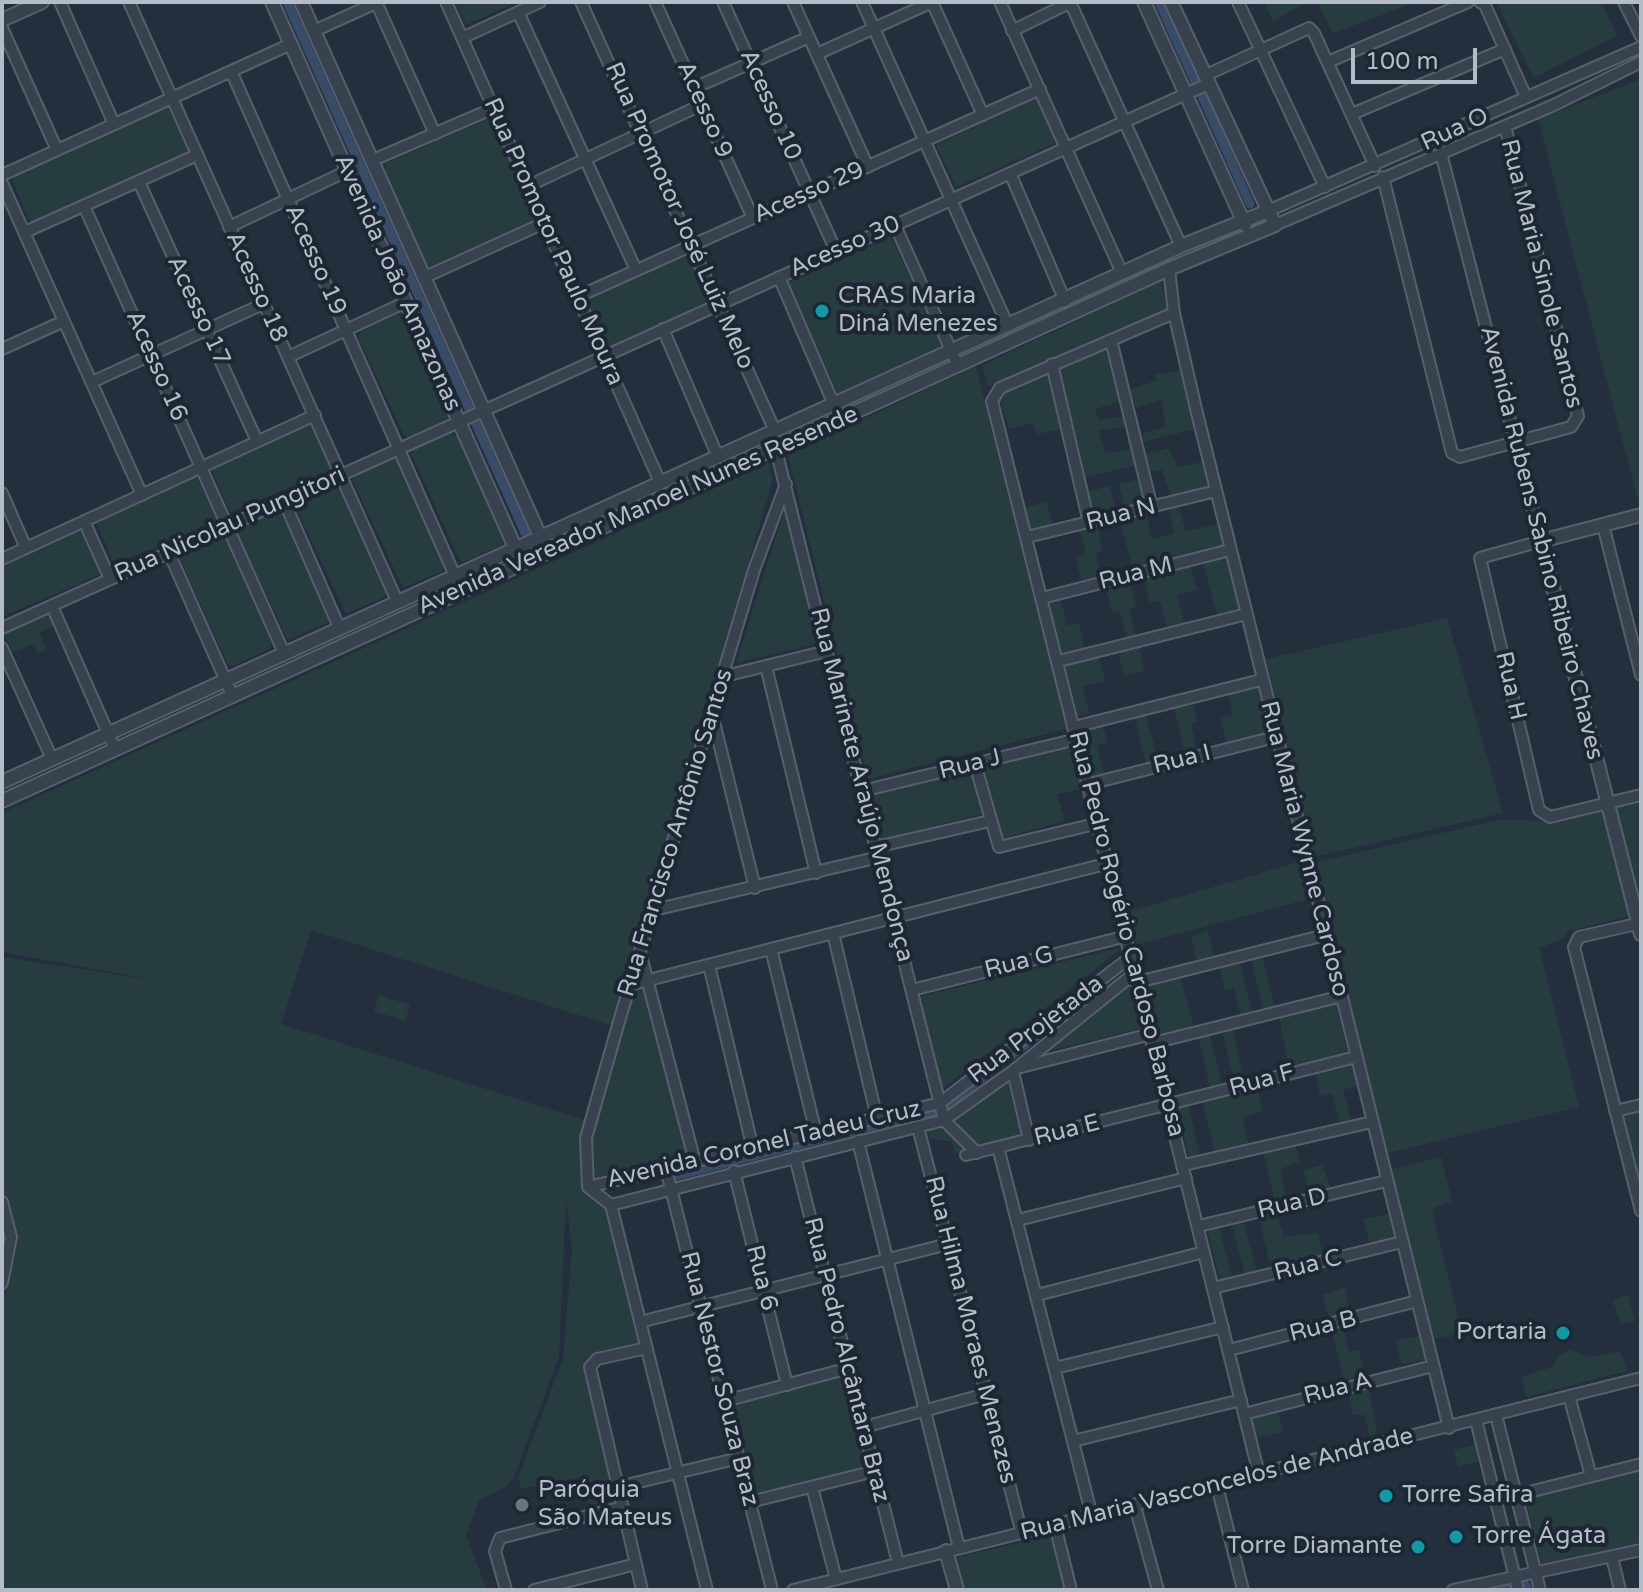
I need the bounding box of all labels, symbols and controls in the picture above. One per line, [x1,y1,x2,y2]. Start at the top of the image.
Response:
scale bar [1355,32,1481,82]
street label: Acesso 10 [733,45,807,165]
text: 100 m [1365,47,1439,76]
street label: Acesso 9 [670,57,738,163]
street label: Rua Promotor José Luiz Melo [598,58,760,374]
street label: Rua Promotor Paulo Moura [477,94,629,390]
street label: Rua O [1417,102,1493,158]
street label: Rua Maria Sinole Santos [1494,136,1588,412]
street label: Avenida João Amazonas [327,150,467,416]
street label: Acesso 29 [749,156,869,230]
street label: Acesso 19 [278,200,352,320]
street label: Acesso 30 [785,210,905,284]
street label: Acesso 18 [219,227,293,347]
street label: Acesso 17 [160,251,236,371]
place label: CRAS Maria Diná Menezes [838,283,998,339]
marker: CRAS Maria Diná Menezes [813,302,831,320]
street label: Acesso 16 [119,306,193,426]
street label: Avenida Rubens Sabino Ribeiro Chaves [1473,323,1609,763]
street label: Avenida Vereador Manoel Nunes Resende [413,400,863,622]
street label: Rua Nicolau Pungitori [110,461,350,589]
street label: Rua N [1083,492,1159,538]
street label: Rua M [1096,551,1176,597]
street label: Rua Marinete Araújo Mendonça [803,605,919,965]
street label: Rua H [1488,649,1532,723]
street label: Rua Francisco Antônio Santos [612,666,740,1000]
street label: Rua Maria Wynne Cardoso [1253,698,1355,1000]
street label: Rua Pedro Rogério Cardoso Barbosa [1062,728,1190,1140]
street label: Rua I [1150,739,1214,781]
street label: Rua J [936,743,1004,787]
street label: Rua G [982,941,1056,985]
street label: Rua Projetada [963,970,1109,1090]
street label: Rua F [1226,1059,1298,1103]
street label: Avenida Coronel Tadeu Cruz [604,1095,924,1195]
street label: Rua E [1031,1109,1103,1153]
street label: Rua Hilma Moraes Menezes [918,1173,1022,1487]
street label: Rua D [1255,1182,1329,1226]
street label: Rua Pedro Alcântara Braz [797,1215,895,1505]
street label: Rua 6 [739,1242,783,1314]
street label: Rua C [1271,1244,1345,1288]
street label: Rua Nestor Souza Braz [673,1249,765,1509]
street label: Rua B [1286,1305,1360,1349]
place label: Portaria [1456,1319,1547,1347]
marker: Portaria [1554,1324,1572,1342]
street label: Rua A [1301,1367,1375,1411]
street label: Rua Maria Vasconcelos de Andrade [1018,1422,1416,1548]
place label: Paróquia São Mateus [538,1477,672,1533]
place label: Torre Safira [1402,1482,1533,1510]
marker: Torre Safira [1377,1487,1395,1505]
marker: Paróquia São Mateus [513,1496,531,1514]
place label: Torre Ágata [1472,1523,1606,1551]
marker: Torre Ágata [1447,1528,1465,1546]
place label: Torre Diamante [1227,1533,1402,1561]
marker: Torre Diamante [1409,1538,1427,1556]

